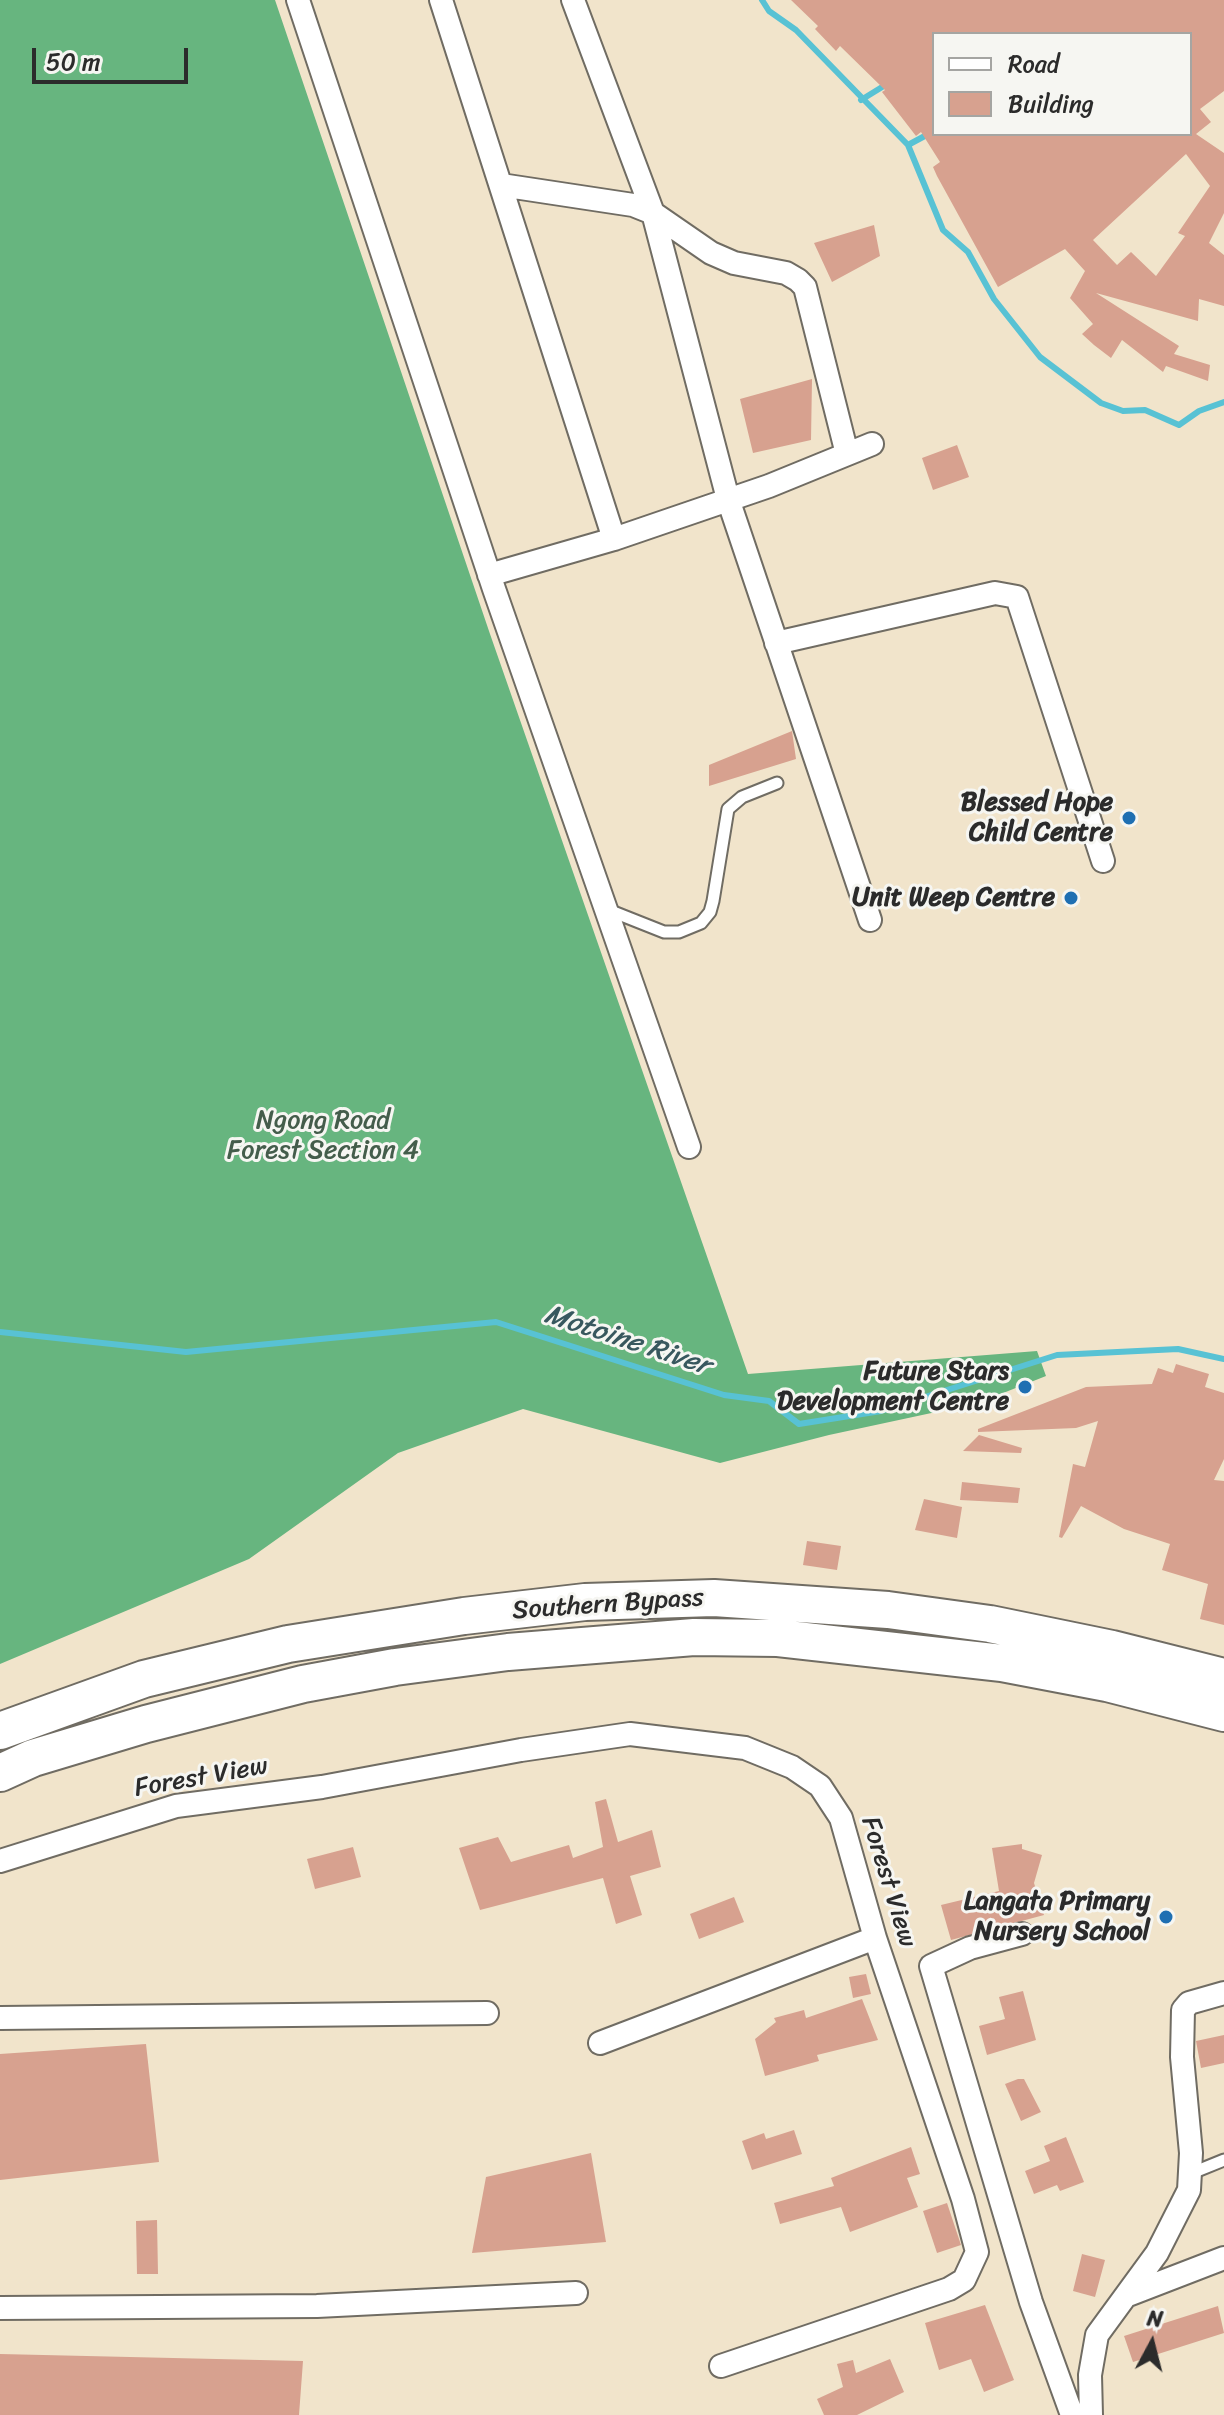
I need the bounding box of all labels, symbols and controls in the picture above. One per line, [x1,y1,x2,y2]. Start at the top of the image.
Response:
scale bar [36,32,192,82]
legend [932,32,1192,136]
text: 50 m [46,41,101,83]
text: Road [1008,43,1059,85]
text: Building [1008,83,1094,125]
place label: Blessed Hope Child Centre [961,787,1113,848]
marker: Blessed Hope Child Centre [1120,809,1138,827]
place label: Unit Weep Centre [852,882,1055,914]
marker: Unit Weep Centre [1062,889,1080,907]
park label: Ngong Road Forest Section 4 [227,1105,419,1166]
water label: Motoine River [540,1299,714,1383]
place label: Future Stars Development Centre [777,1356,1009,1418]
marker: Future Stars Development Centre [1016,1378,1034,1396]
street label: Southern Bypass [511,1583,705,1627]
street label: Forest View [132,1751,270,1805]
street label: Forest View [853,1813,923,1951]
place label: Langata Primary Nursery School [964,1886,1150,1948]
marker: Langata Primary Nursery School [1157,1908,1175,1926]
text: N [1145,2298,1165,2339]
north arrow [1112,2303,1192,2383]

